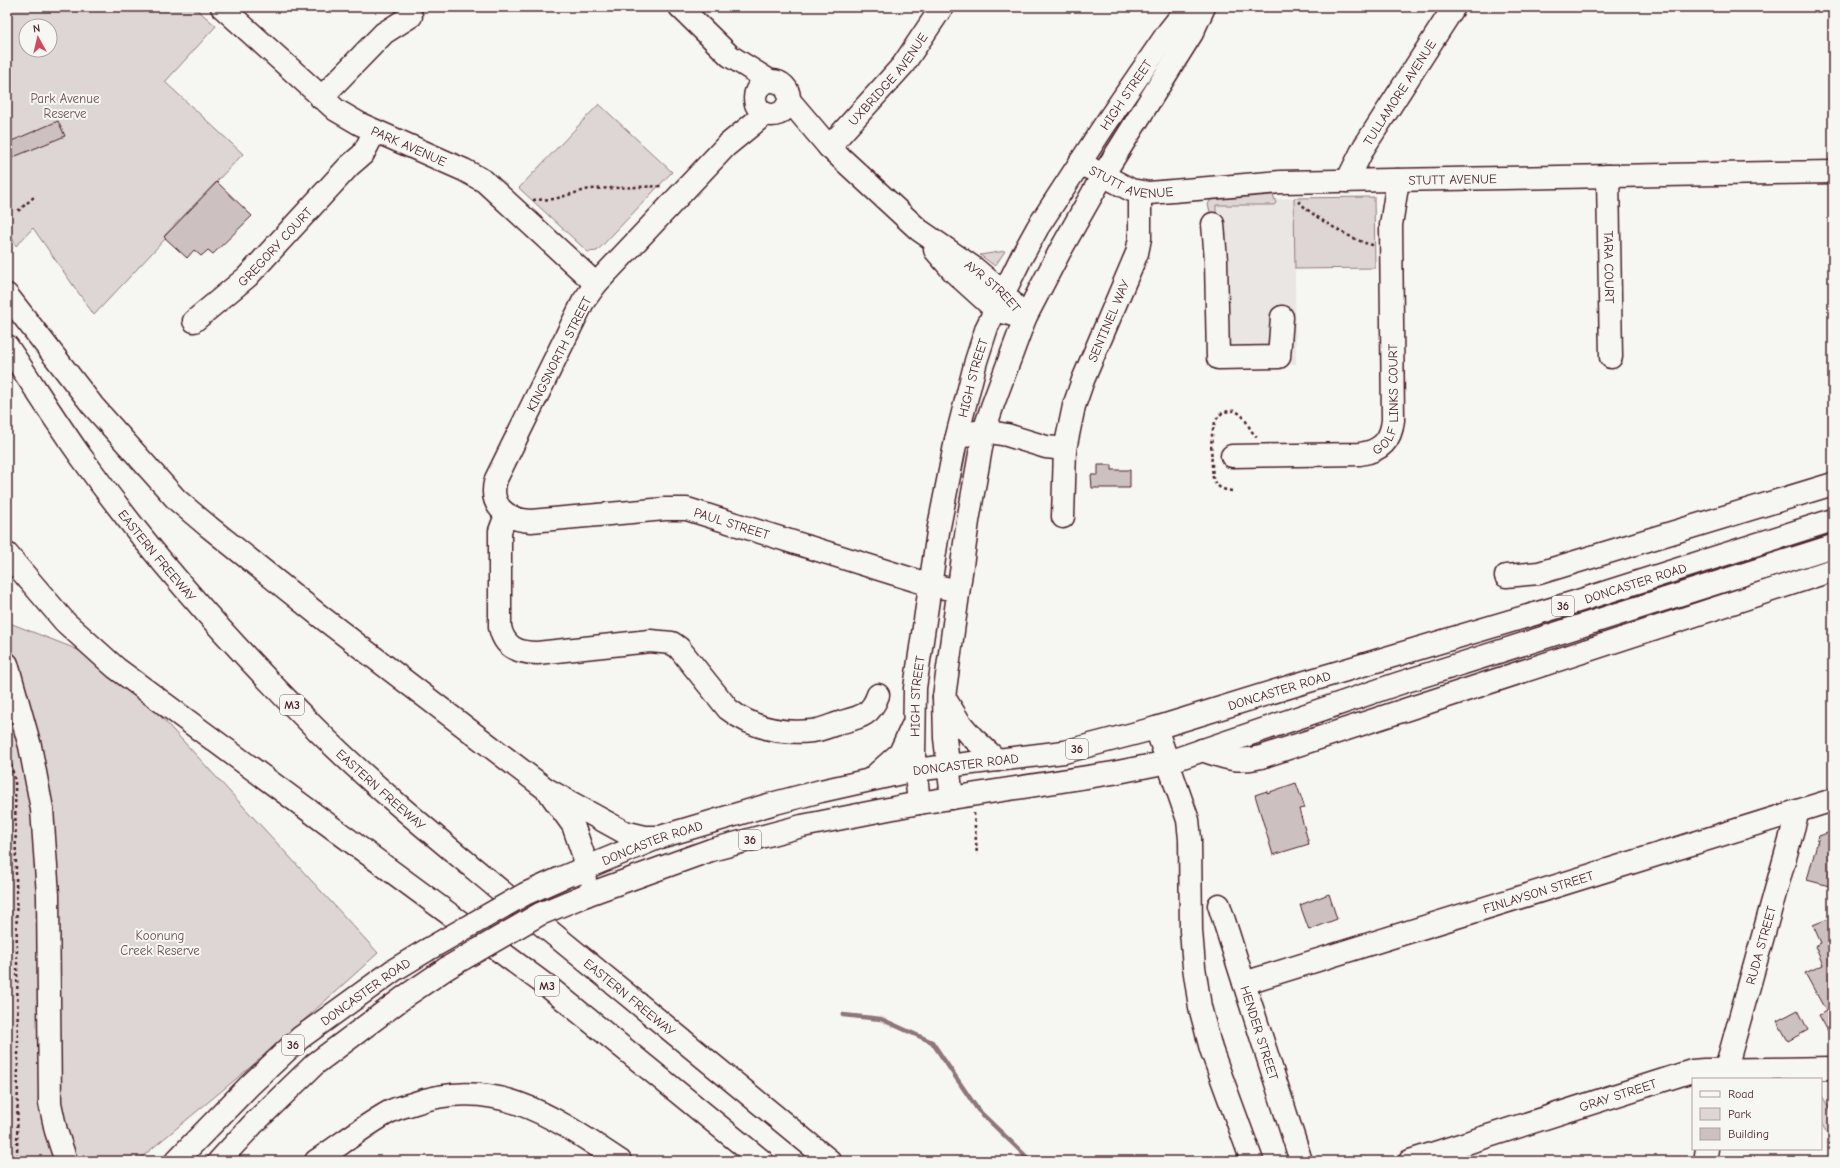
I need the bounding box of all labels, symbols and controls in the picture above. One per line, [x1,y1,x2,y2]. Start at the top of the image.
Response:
north arrow [18,18,58,58]
text: N [32,22,41,36]
street label: UXBRIDGE AVENUE [845,30,930,128]
street label: TULLAMORE AVENUE [1360,37,1439,148]
street label: HIGH STREET [1096,57,1155,132]
park label: Park Avenue Reserve [31,91,100,121]
street label: PARK AVENUE [369,122,449,169]
street label: STUTT AVENUE [1087,162,1174,201]
street label: STUTT AVENUE [1408,171,1497,187]
street label: GREGORY COURT [235,204,315,289]
street label: TARA COURT [1601,230,1618,304]
street label: AYR STREET [962,256,1024,315]
street label: SENTINEL WAY [1084,277,1132,364]
street label: KINGSNORTH STREET [524,294,595,414]
street label: HIGH STREET [955,336,990,419]
street label: GOLF LINKS COURT [1370,344,1401,457]
street label: PAUL STREET [692,504,772,542]
street label: EASTERN FREEWAY [116,507,200,604]
street label: DONCASTER ROAD [1582,560,1688,606]
road number: 36 [1552,596,1574,616]
street label: HIGH STREET [907,655,927,737]
street label: DONCASTER ROAD [1226,667,1332,713]
road number: M3 [280,695,304,715]
road number: 36 [1066,739,1088,759]
street label: EASTERN FREEWAY [334,746,429,833]
street label: DONCASTER ROAD [912,750,1019,778]
street label: DONCASTER ROAD [600,817,704,868]
road number: 36 [739,830,761,850]
street label: FINLAYSON STREET [1481,867,1595,916]
street label: RUDA STREET [1742,904,1779,986]
park label: Koonung Creek Reserve [120,928,200,958]
street label: DONCASTER ROAD [318,955,413,1028]
street label: EASTERN FREEWAY [581,955,679,1039]
road number: M3 [535,976,559,996]
street label: HENDER STREET [1238,984,1282,1082]
road number: 36 [282,1035,304,1055]
street label: GRAY STREET [1577,1075,1658,1114]
legend [1692,1078,1822,1150]
text: Road [1728,1087,1754,1101]
text: Park [1728,1107,1751,1121]
text: Building [1728,1127,1769,1141]

